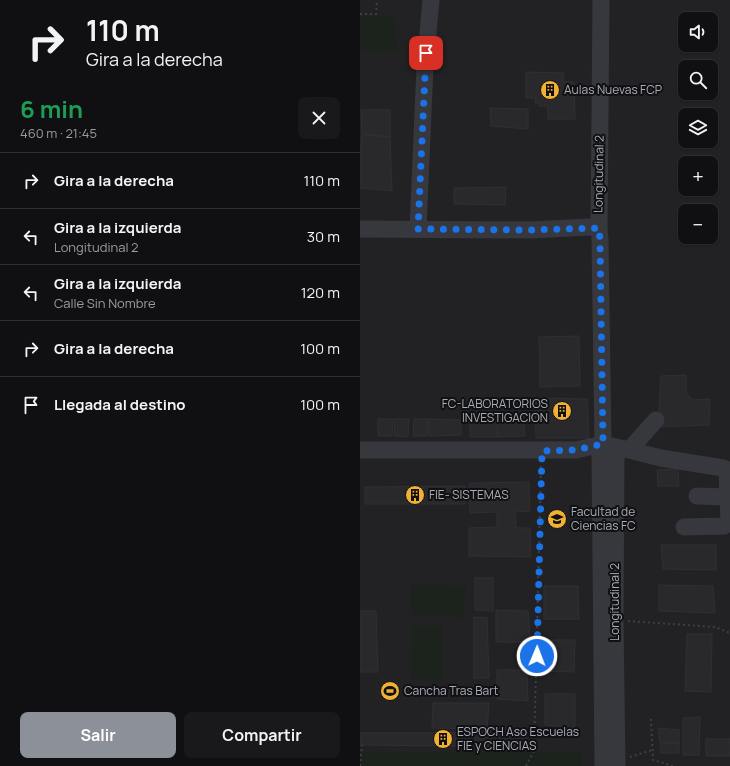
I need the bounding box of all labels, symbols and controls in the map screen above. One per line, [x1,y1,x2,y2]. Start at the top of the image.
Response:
text: 110 m [86,11,160,49]
map controls [678,12,718,244]
button: sound [678,12,718,52]
icon: right [20,16,72,68]
pin [409,36,443,70]
icon: arrive [415,42,437,64]
text: Gira a la derecha [86,47,223,71]
button: search [678,60,718,100]
building icon: Aulas Nuevas FCP [539,79,561,101]
place label: Aulas Nuevas FCP [564,81,662,98]
text: 6 min [20,92,83,125]
button: close [298,97,340,139]
button: layers [678,108,718,148]
text: 460 m · 21:45 [20,124,97,142]
street label: Longitudinal 2 [589,135,608,213]
button: + [678,156,718,196]
icon: right [20,170,42,192]
text: Gira a la derecha [54,170,174,191]
text: 110 m [303,170,340,191]
button: − [678,204,718,244]
text: Gira a la izquierda [54,217,181,238]
icon: left [20,226,42,248]
text: 30 m [307,226,340,247]
text: Longitudinal 2 [54,238,138,256]
text: Gira a la izquierda [54,273,181,294]
icon: left [20,282,42,304]
text: 120 m [301,282,340,303]
text: Calle Sin Nombre [54,294,156,312]
icon: right [20,338,42,360]
text: Gira a la derecha [54,338,174,359]
text: 100 m [300,338,340,359]
icon: arrive [20,394,42,416]
text: Llegada al destino [54,394,186,415]
text: 100 m [300,394,340,415]
place label: FC-LABORATORIOS INVESTIGACION [442,395,548,426]
building icon: FC-LABORATORIOS INVESTIGACION [551,400,573,422]
building icon: FIE- SISTEMAS [404,484,426,506]
place label: FIE- SISTEMAS [429,486,509,503]
place label: Facultad de Ciencias FC [571,503,636,534]
school or university icon: Facultad de Ciencias FC [546,508,568,530]
street label: Longitudinal 2 [606,563,623,641]
position arrow [516,635,558,677]
sports icon: Cancha Tras Bart [379,680,401,702]
place label: Cancha Tras Bart [404,682,499,699]
button: Salir [20,712,176,758]
button: Compartir [184,712,340,758]
place label: ESPOCH Aso Escuelas FIE y CIENCIAS [457,723,579,754]
building icon: ESPOCH Aso Escuelas FIE y CIENCIAS [432,728,454,750]

